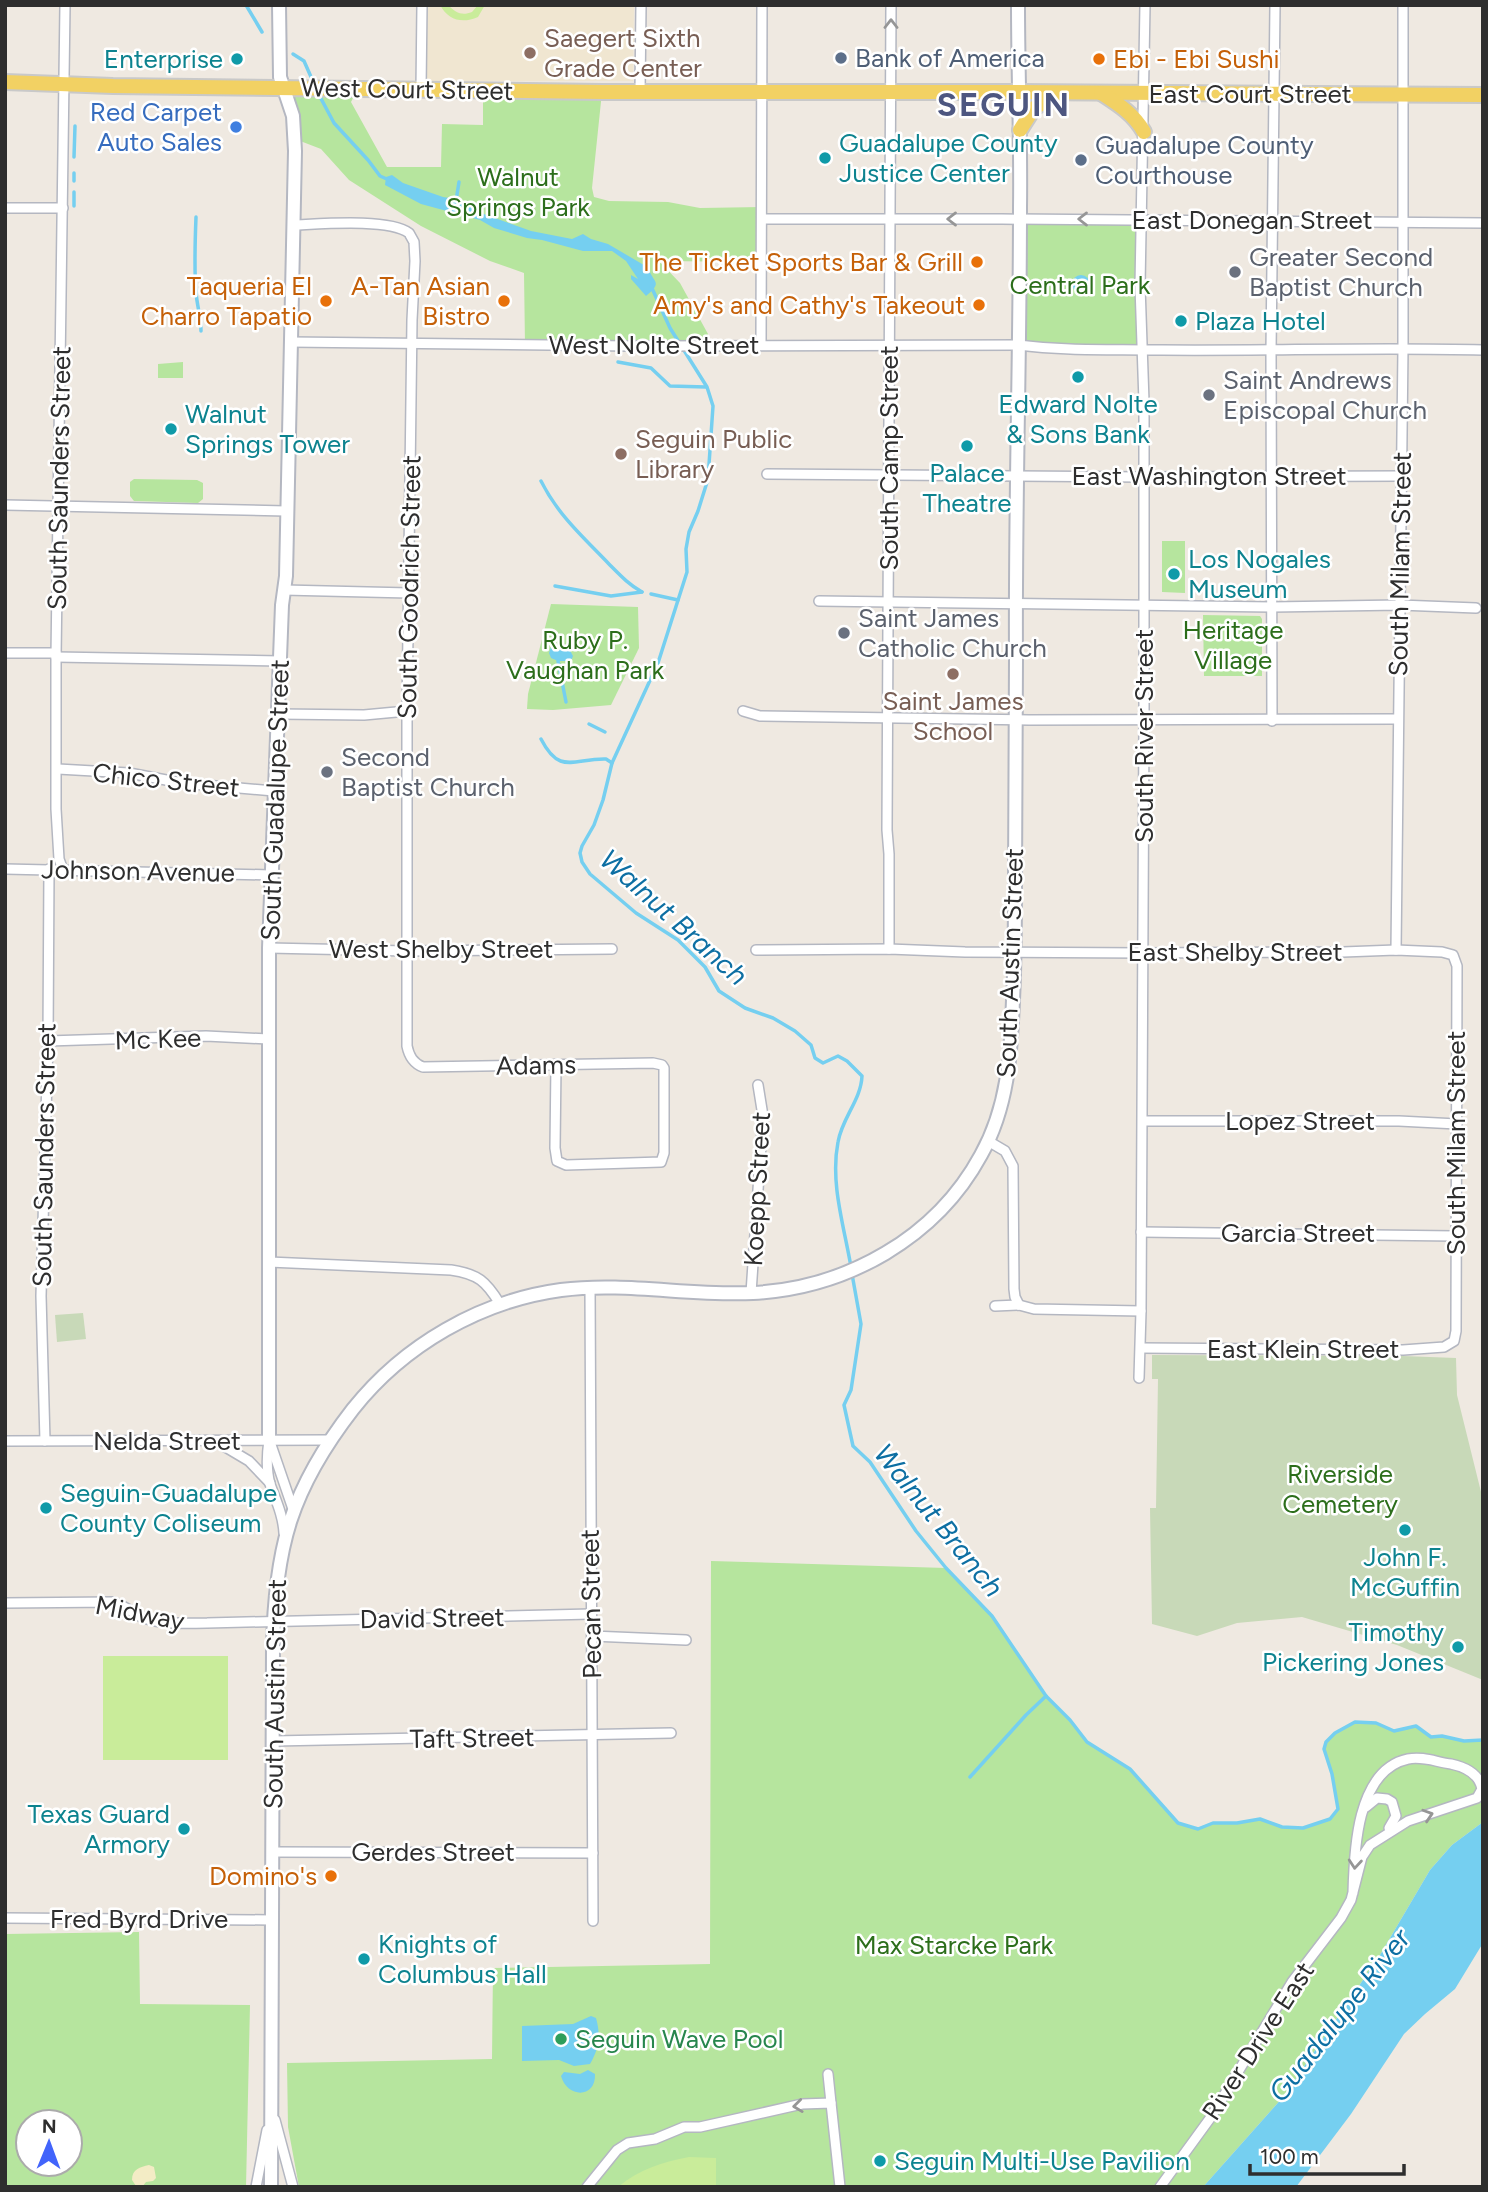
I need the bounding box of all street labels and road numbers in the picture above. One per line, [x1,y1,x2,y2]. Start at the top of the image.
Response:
street label: West Court Street [300,71,514,107]
street label: East Court Street [1148,78,1352,110]
street label: East Donegan Street [1132,204,1373,236]
street label: West Nolte Street [549,329,759,361]
street label: South Camp Street [873,345,905,571]
street label: South Saunders Street [41,346,77,610]
street label: South Milam Street [1382,451,1418,677]
street label: South Goodrich Street [391,455,427,719]
street label: East Washington Street [1071,460,1347,492]
street label: South River Street [1128,629,1160,843]
street label: South Guadalupe Street [254,659,296,941]
street label: Chico Street [91,756,241,804]
street label: South Austin Street [990,847,1030,1079]
street label: Johnson Avenue [41,853,235,889]
street label: West Shelby Street [329,933,553,965]
street label: East Shelby Street [1127,936,1343,968]
street label: Mc Kee [114,1021,202,1057]
street label: South Saunders Street [26,1023,62,1287]
street label: South Milam Street [1440,1030,1472,1255]
street label: Adams [496,1048,576,1082]
street label: Lopez Street [1225,1105,1375,1137]
street label: Koepp Street [737,1111,777,1267]
street label: Garcia Street [1221,1217,1375,1249]
street label: East Klein Street [1207,1333,1399,1365]
street label: Nelda Street [93,1425,241,1457]
street label: Pecan Street [574,1529,608,1679]
street label: South Austin Street [257,1579,293,1809]
street label: Midway [93,1589,188,1637]
street label: David Street [359,1601,505,1635]
street label: Taft Street [409,1721,535,1755]
street label: Gerdes Street [351,1836,515,1868]
street label: Fred Byrd Drive [50,1903,228,1935]
street label: River Drive East [1195,1956,1321,2126]

